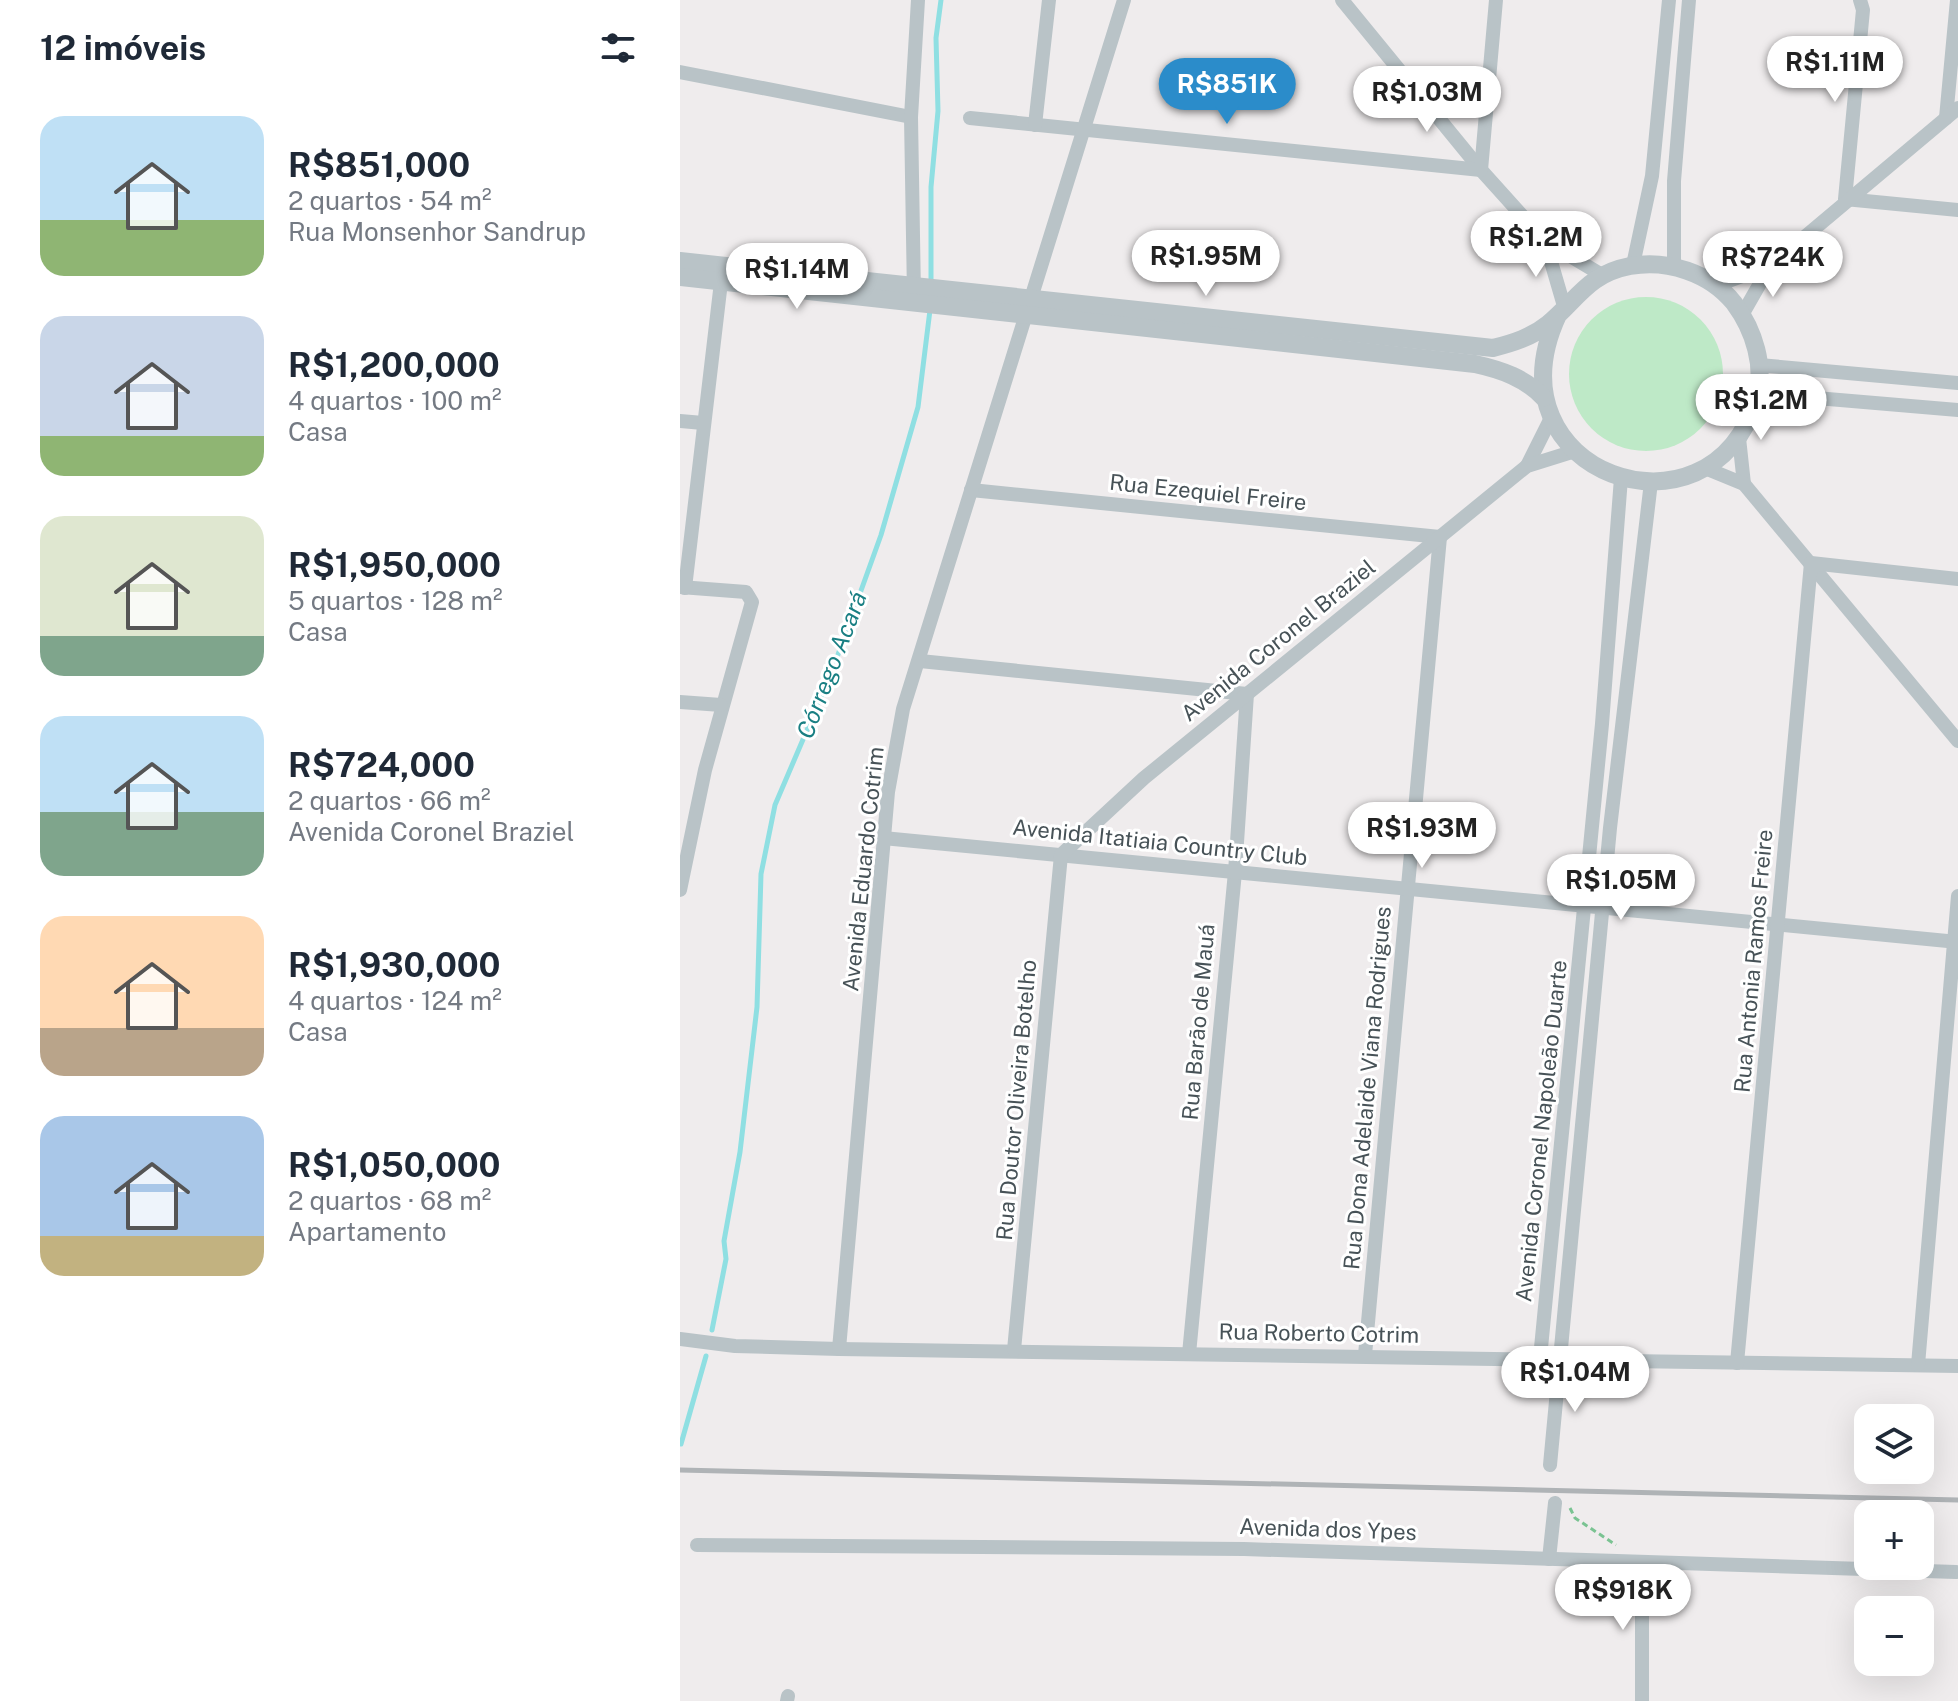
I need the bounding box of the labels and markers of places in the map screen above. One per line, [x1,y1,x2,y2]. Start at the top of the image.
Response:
pin: R$1.11M [1761,36,1909,104]
pin: R$851K [1162,58,1292,126]
pin: R$1.03M [1353,66,1501,134]
pin: R$1.2M [1471,211,1601,279]
pin: R$1.95M [1132,230,1280,298]
pin: R$724K [1708,231,1838,299]
pin: R$1.14M [723,243,871,311]
pin: R$1.2M [1696,374,1826,442]
pin: R$1.93M [1348,802,1496,870]
pin: R$1.05M [1547,854,1695,922]
pin: R$1.04M [1501,1346,1649,1414]
pin: R$918K [1558,1564,1688,1632]

